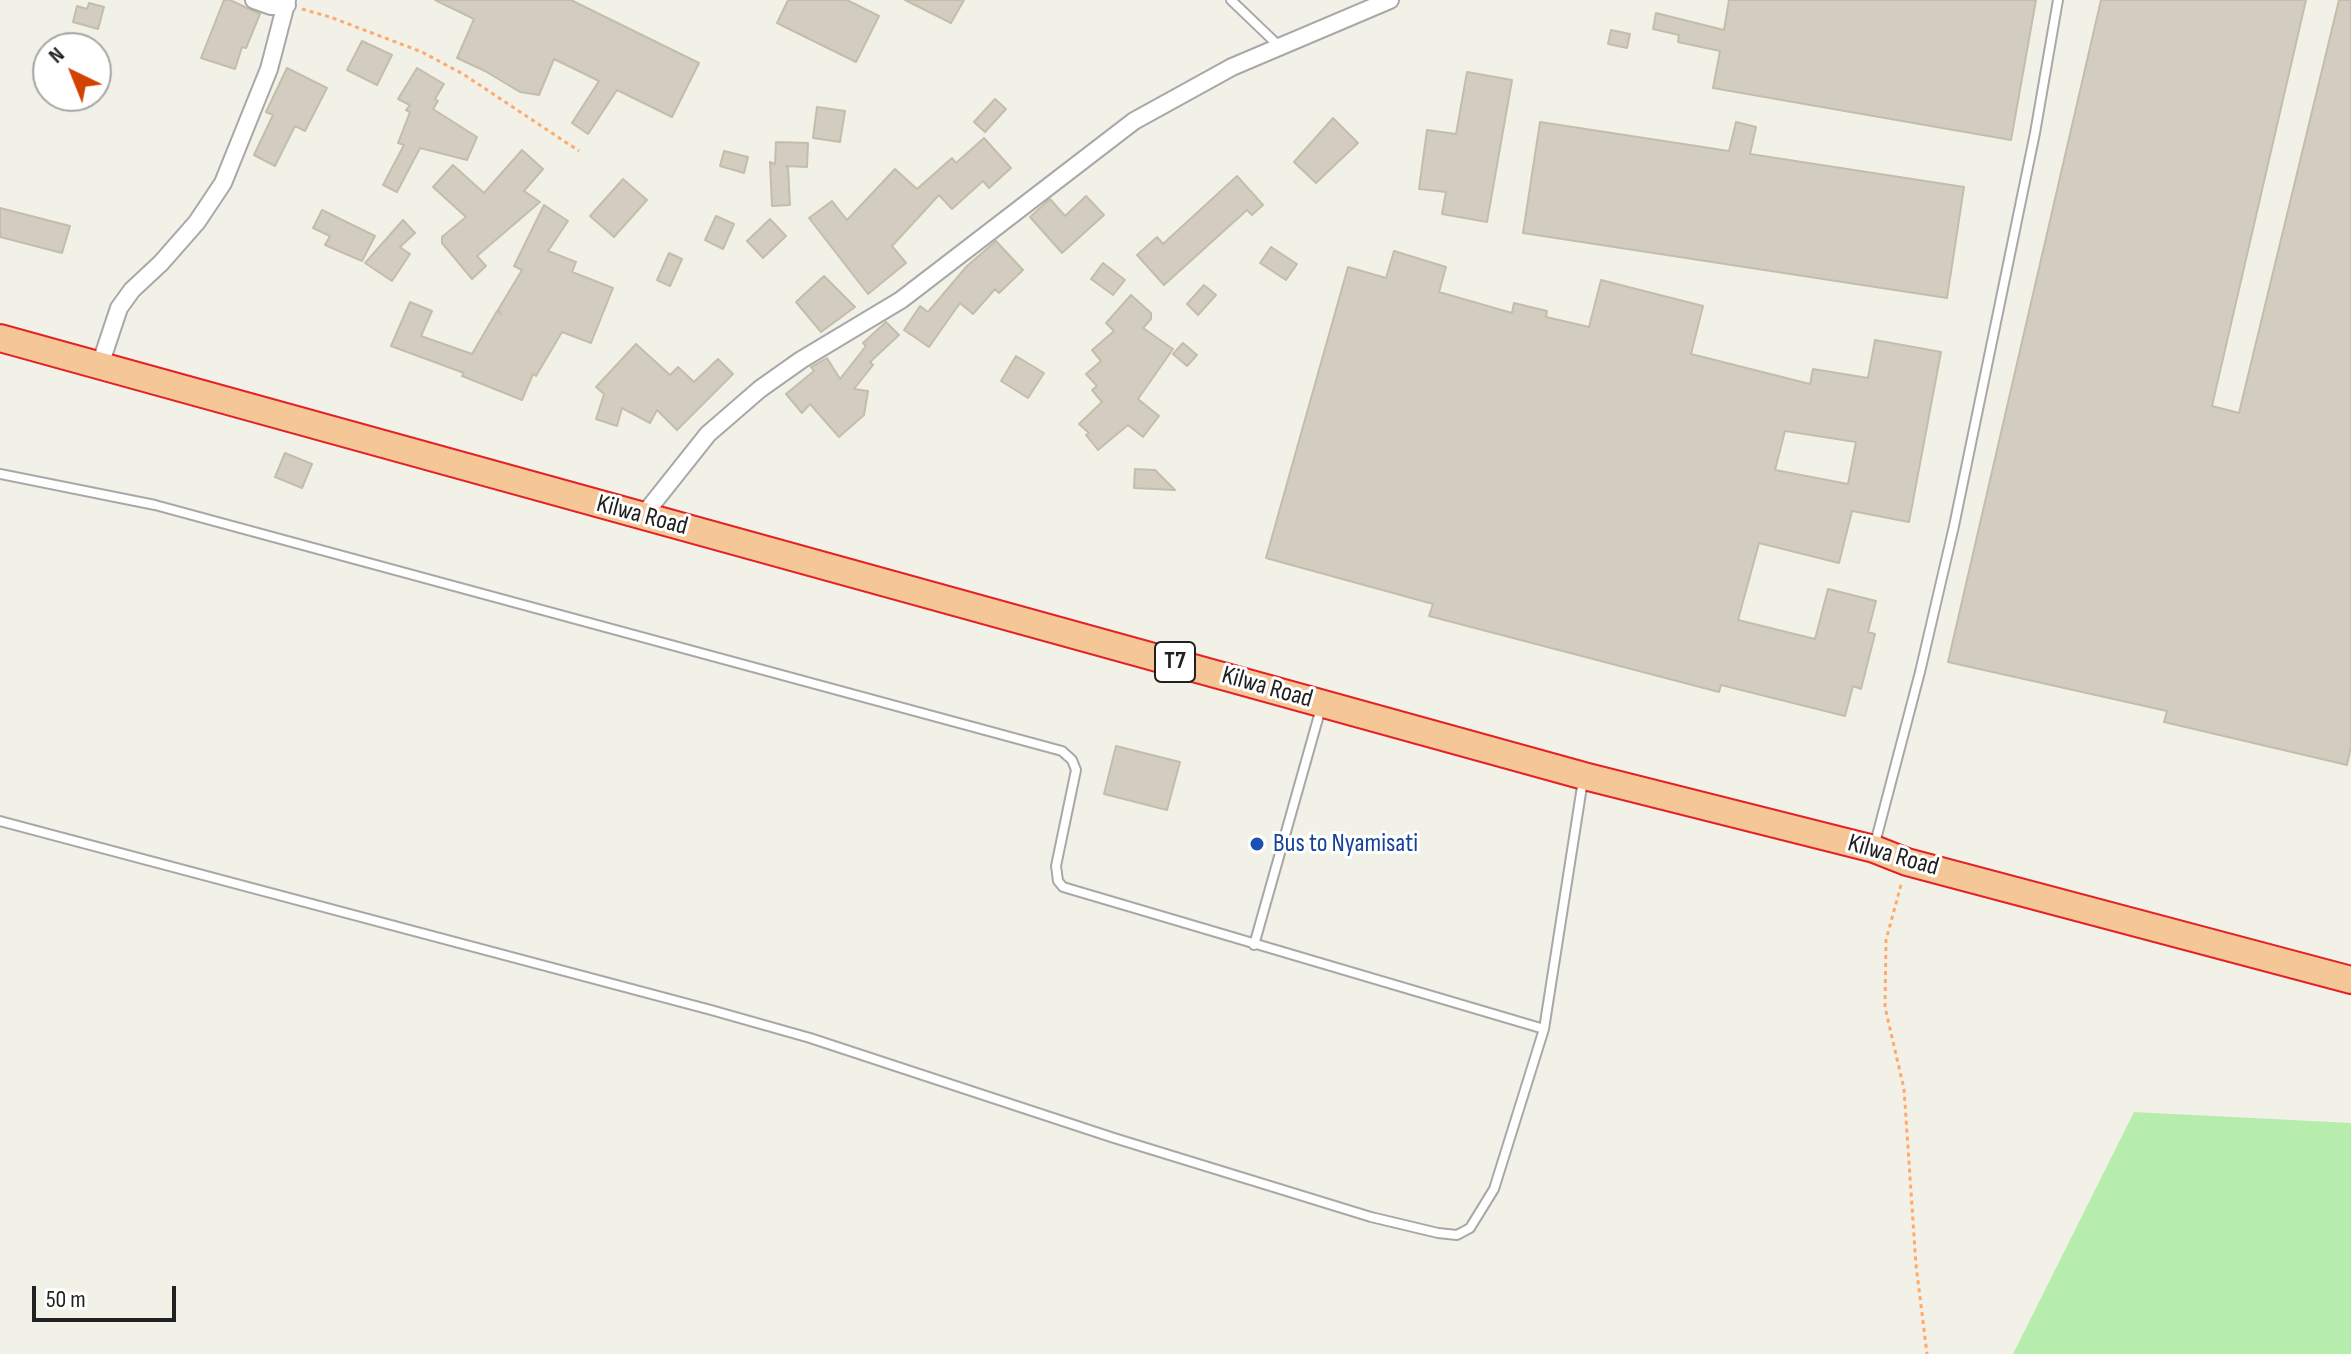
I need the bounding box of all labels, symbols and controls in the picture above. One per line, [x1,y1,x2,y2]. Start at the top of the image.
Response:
north arrow [32,32,112,112]
text: N [43,42,70,69]
street label: Kilwa Road [593,489,691,543]
road number: T7 [1155,642,1195,682]
street label: Kilwa Road [1218,660,1316,716]
place label: Bus to Nyamisati [1273,828,1418,860]
street label: Kilwa Road [1844,828,1942,884]
marker: Bus to Nyamisati [1248,835,1266,853]
scale bar [36,1270,180,1320]
text: 50 m [46,1285,86,1314]

